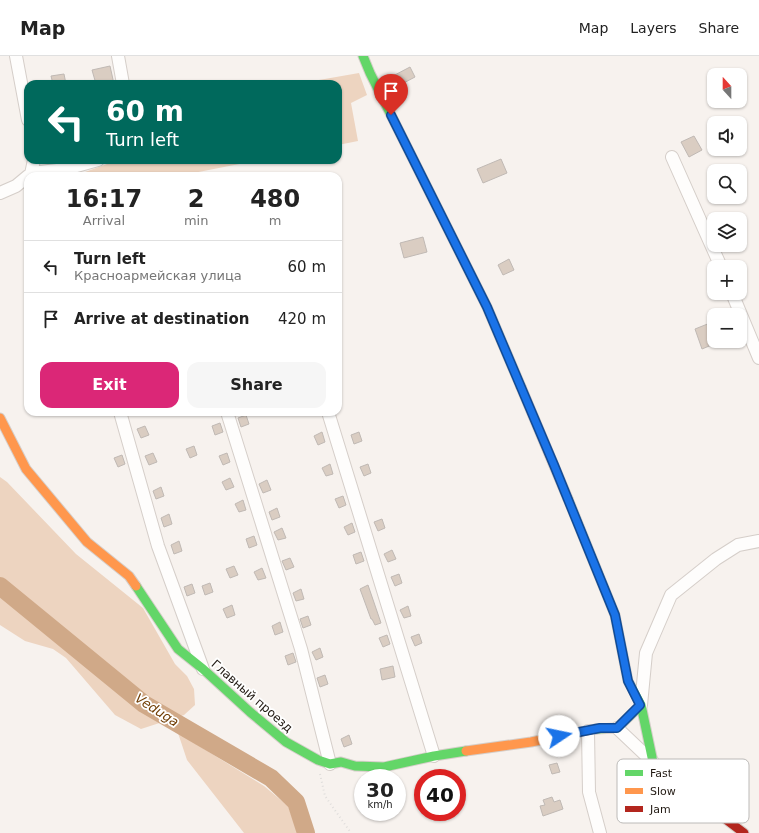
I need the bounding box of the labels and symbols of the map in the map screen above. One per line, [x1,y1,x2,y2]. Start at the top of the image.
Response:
north arrow [707,68,747,108]
pin [374,74,408,115]
street label: Главный проезд [208,657,296,735]
water label: Veduga [132,690,182,730]
position arrow [538,715,580,757]
legend [617,759,749,823]
text: Fast [650,767,673,780]
speed limit sign: 40 [414,769,466,821]
text: Slow [650,785,676,798]
text: Jam [649,803,671,816]

